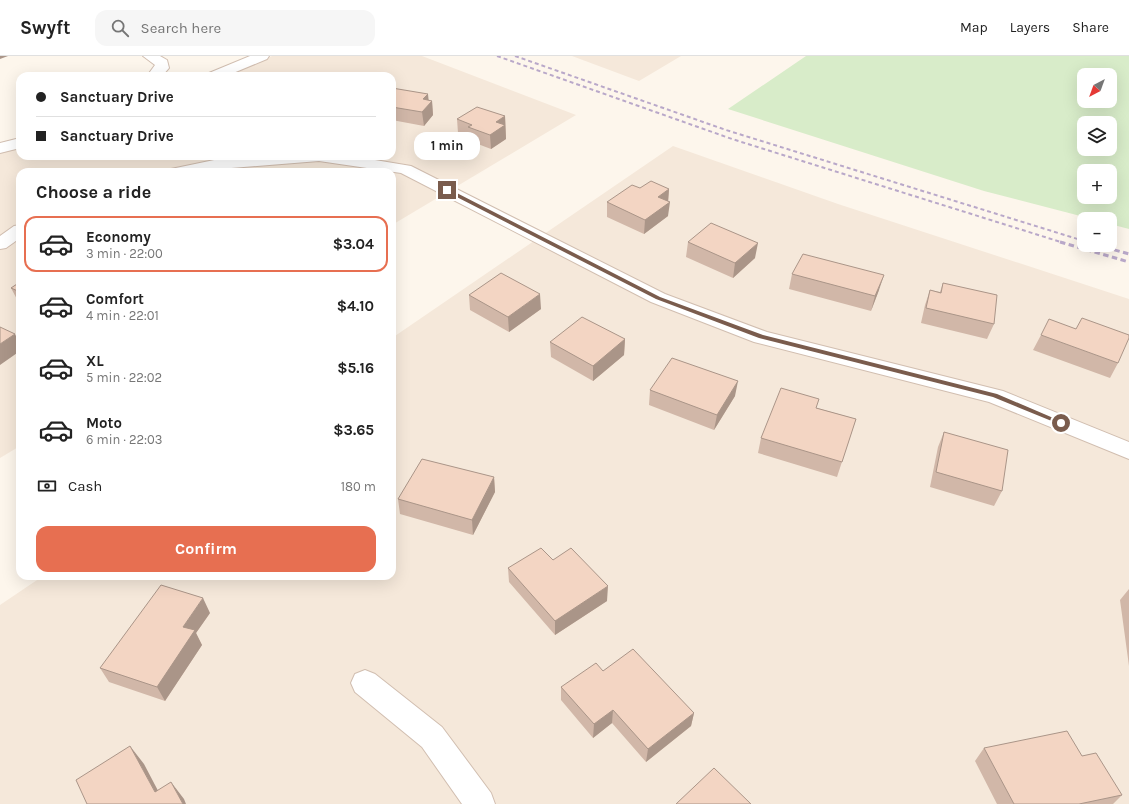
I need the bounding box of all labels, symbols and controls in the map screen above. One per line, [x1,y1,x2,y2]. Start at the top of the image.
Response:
search box [95,10,375,46]
text: Swyft [20,17,71,39]
icon: search [109,17,131,39]
text: Search here [141,19,221,37]
text: Map [960,19,988,36]
text: Layers [1010,19,1050,36]
text: Share [1072,19,1109,36]
north arrow [1077,68,1117,108]
map controls [1077,68,1117,252]
text: Sanctuary Drive [60,88,174,106]
button: layers [1077,116,1117,156]
text: Sanctuary Drive [60,127,174,145]
callout: 1 min [414,132,480,160]
text: 1 min [431,138,463,153]
button: + [1077,164,1117,204]
text: Choose a ride [36,181,151,203]
route end [438,181,456,199]
button: − [1077,212,1117,252]
icon: car [38,226,74,262]
text: Economy [86,228,151,246]
text: $3.04 [333,235,374,253]
text: 3 min · 22:00 [86,246,163,261]
icon: car [38,288,74,324]
text: Comfort [86,290,144,308]
text: $4.10 [337,297,374,315]
text: 4 min · 22:01 [86,308,159,323]
icon: car [38,350,74,386]
text: XL [86,352,104,370]
text: $5.16 [337,359,374,377]
text: 5 min · 22:02 [86,370,162,385]
icon: car [38,412,74,448]
text: Moto [86,414,122,432]
route start [1052,414,1070,432]
text: $3.65 [333,421,374,439]
text: 6 min · 22:03 [86,432,162,447]
icon: cash [36,475,58,497]
text: Cash [68,477,102,495]
text: 180 m [341,479,376,494]
button: Confirm [36,526,376,572]

